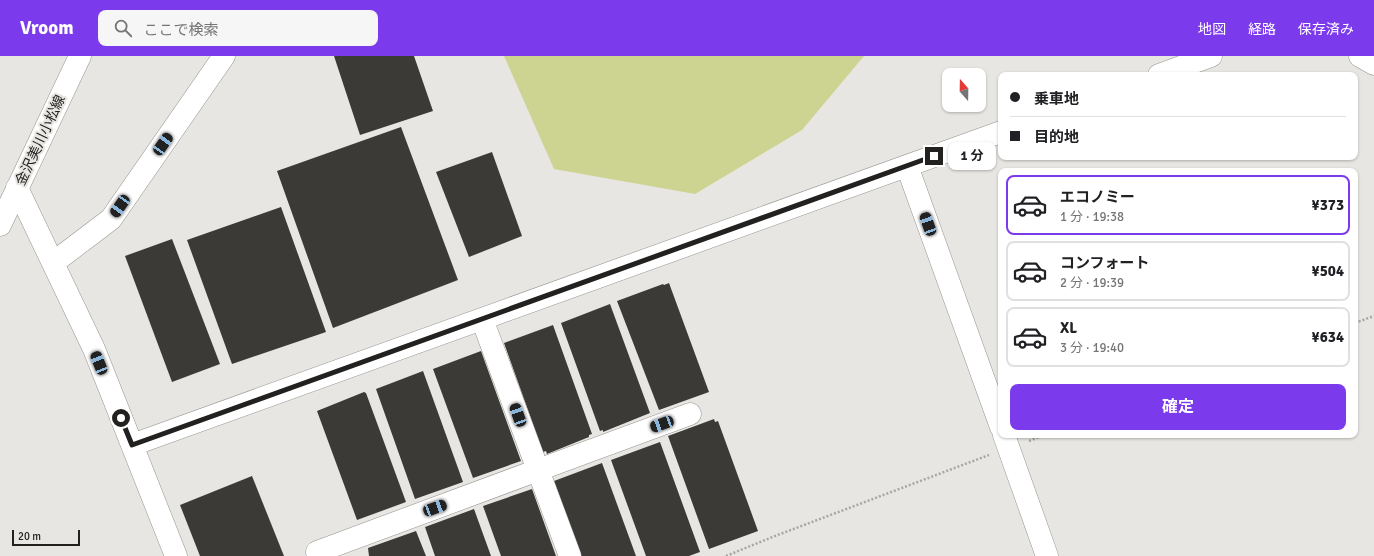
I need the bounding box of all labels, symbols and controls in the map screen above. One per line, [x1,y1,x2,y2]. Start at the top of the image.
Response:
search box [98,10,378,46]
text: Vroom [20,16,74,40]
icon: search [112,17,134,39]
text: ここで検索 [144,21,219,39]
text: 地図 [1198,21,1226,38]
text: 経路 [1248,21,1276,38]
text: 保存済み [1298,21,1354,38]
north arrow [942,68,986,112]
map controls [942,68,986,112]
text: 乗車地 [1034,90,1079,108]
street label: 金沢美川小松線 [12,92,69,188]
text: 目的地 [1034,128,1079,146]
car [151,131,175,157]
callout: 1 分 [948,142,996,170]
route end [925,147,943,165]
text: 1 分 [961,148,983,164]
icon: car [1012,187,1048,223]
text: エコノミー [1060,188,1135,206]
car [108,193,132,219]
text: ¥373 [1312,196,1344,214]
text: 1 分 · 19:38 [1060,209,1124,225]
car [918,211,938,237]
icon: car [1012,253,1048,289]
text: コンフォート [1060,254,1150,272]
text: ¥504 [1312,262,1344,280]
text: 2 分 · 19:39 [1060,275,1124,291]
icon: car [1012,319,1048,355]
text: XL [1060,319,1077,337]
text: ¥634 [1312,328,1344,346]
text: 3 分 · 19:40 [1060,340,1124,356]
car [89,350,109,376]
button: 確定 [1010,384,1346,430]
car [508,402,528,428]
route start [112,409,130,427]
car [649,414,675,434]
car [422,498,448,518]
scale bar [12,528,80,547]
text: 20 m [18,530,41,543]

